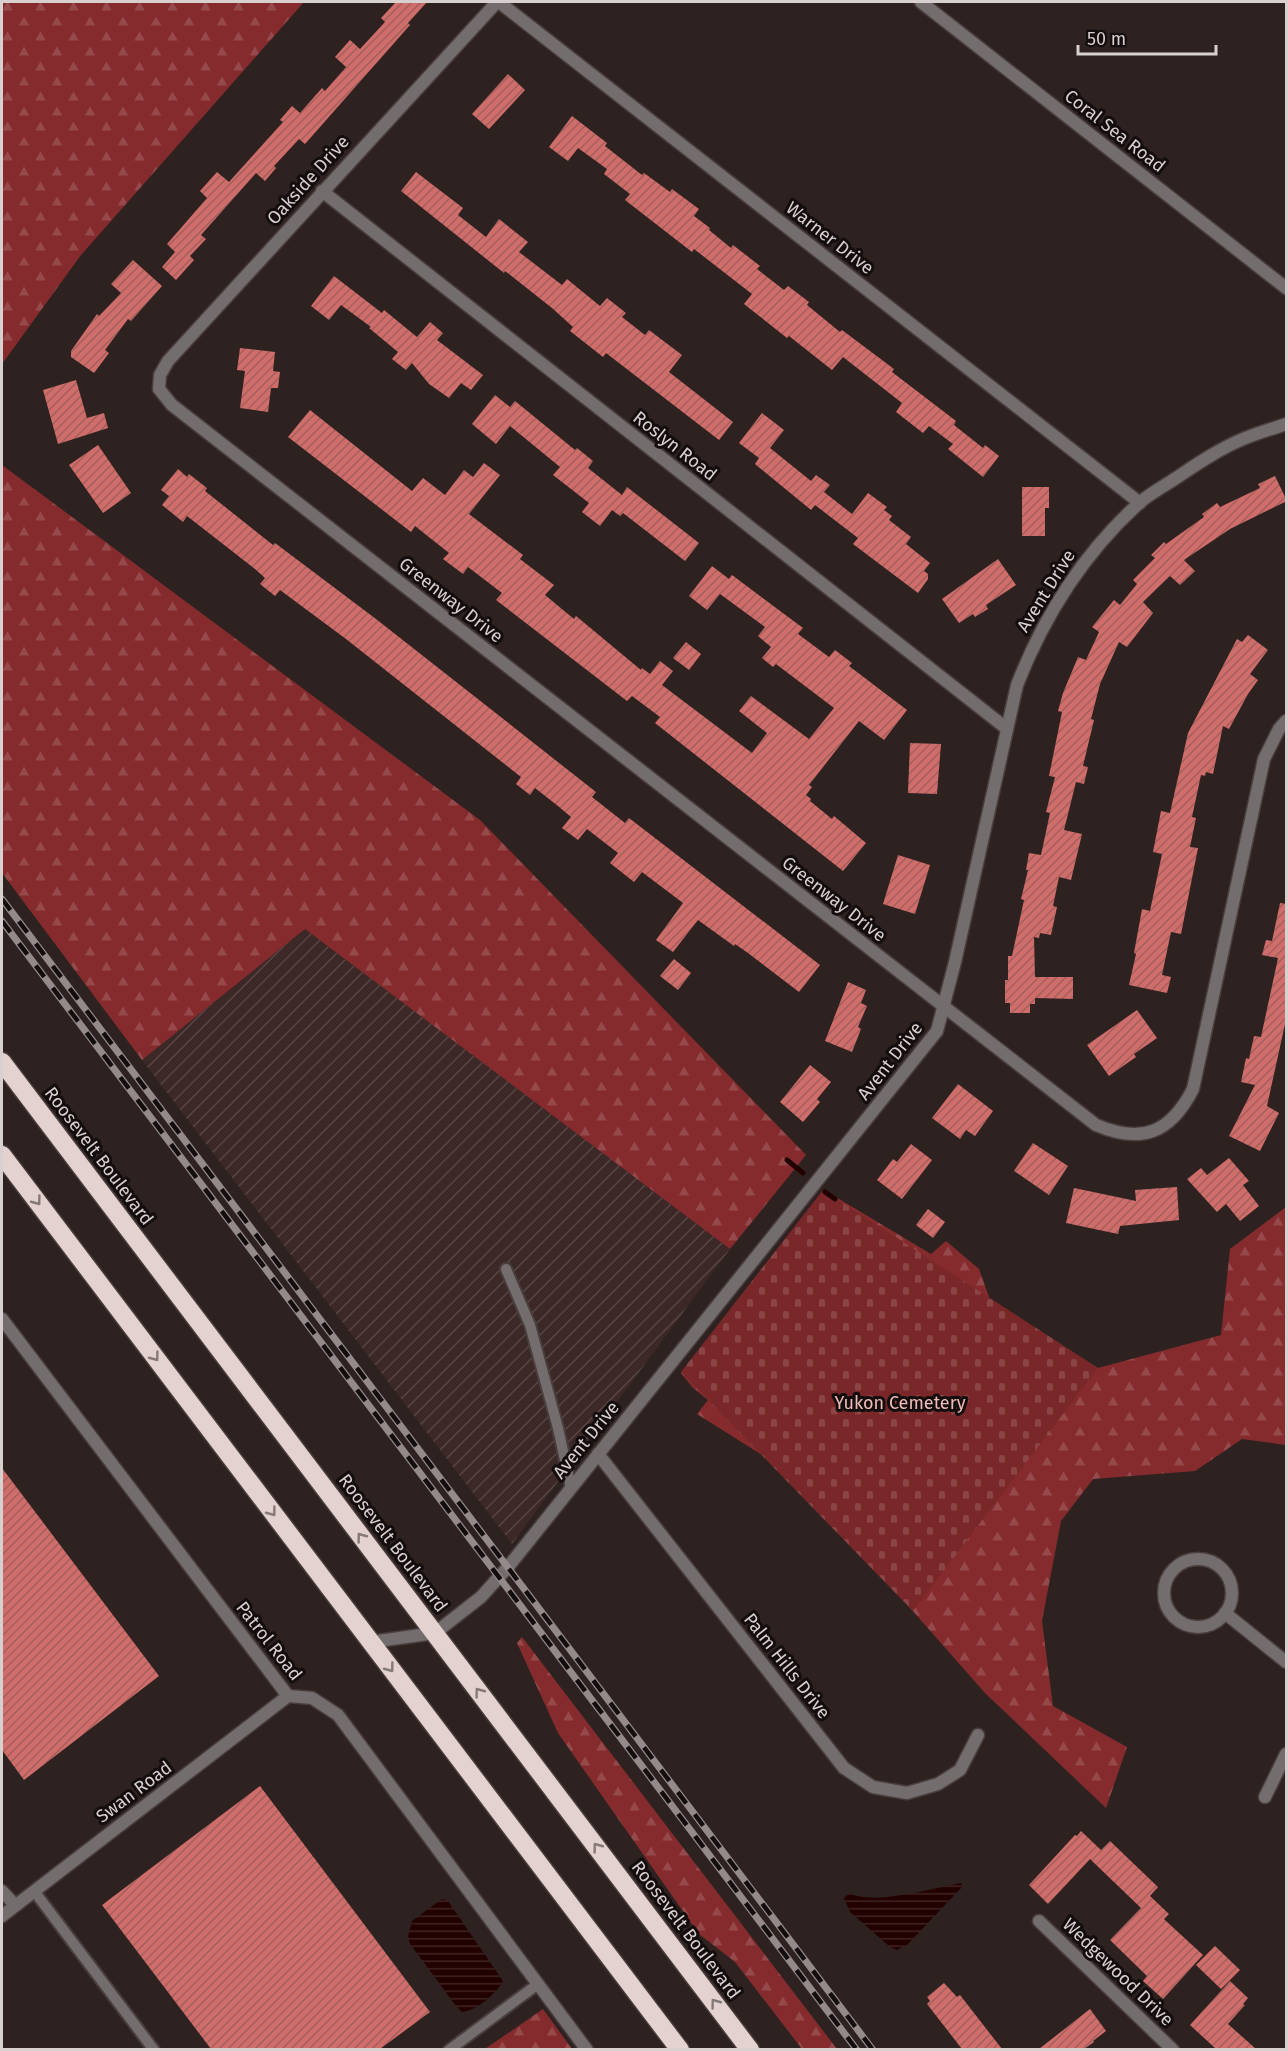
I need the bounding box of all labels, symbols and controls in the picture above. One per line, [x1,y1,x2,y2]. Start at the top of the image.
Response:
scale bar [1078,18,1216,56]
text: 50 m [1087,28,1126,50]
street label: Coral Sea Road [1060,85,1170,177]
street label: Oakside Drive [262,131,354,229]
street label: Warner Drive [782,197,878,279]
street label: Roslyn Road [629,406,721,486]
street label: Avent Drive [1012,546,1080,636]
street label: Greenway Drive [395,553,507,647]
street label: Greenway Drive [778,852,890,946]
street label: Avent Drive [853,1018,927,1104]
street label: Roosevelt Boulevard [40,1083,158,1229]
one-way arrow [29,1195,40,1206]
one-way arrow [147,1350,158,1361]
park label: Yukon Cemetery [835,1392,966,1414]
street label: Avent Drive [548,1397,624,1483]
street label: Roosevelt Boulevard [334,1470,452,1616]
one-way arrow [265,1506,276,1517]
one-way arrow [358,1532,369,1543]
street label: Patrol Road [231,1597,307,1685]
street label: Palm Hills Drive [739,1609,835,1723]
one-way arrow [383,1661,394,1672]
one-way arrow [476,1688,487,1699]
street label: Swan Road [92,1756,176,1828]
one-way arrow [593,1843,604,1854]
street label: Roosevelt Boulevard [627,1857,745,2003]
street label: Wedgewood Drive [1058,1913,1178,2031]
one-way arrow [711,1999,722,2010]

